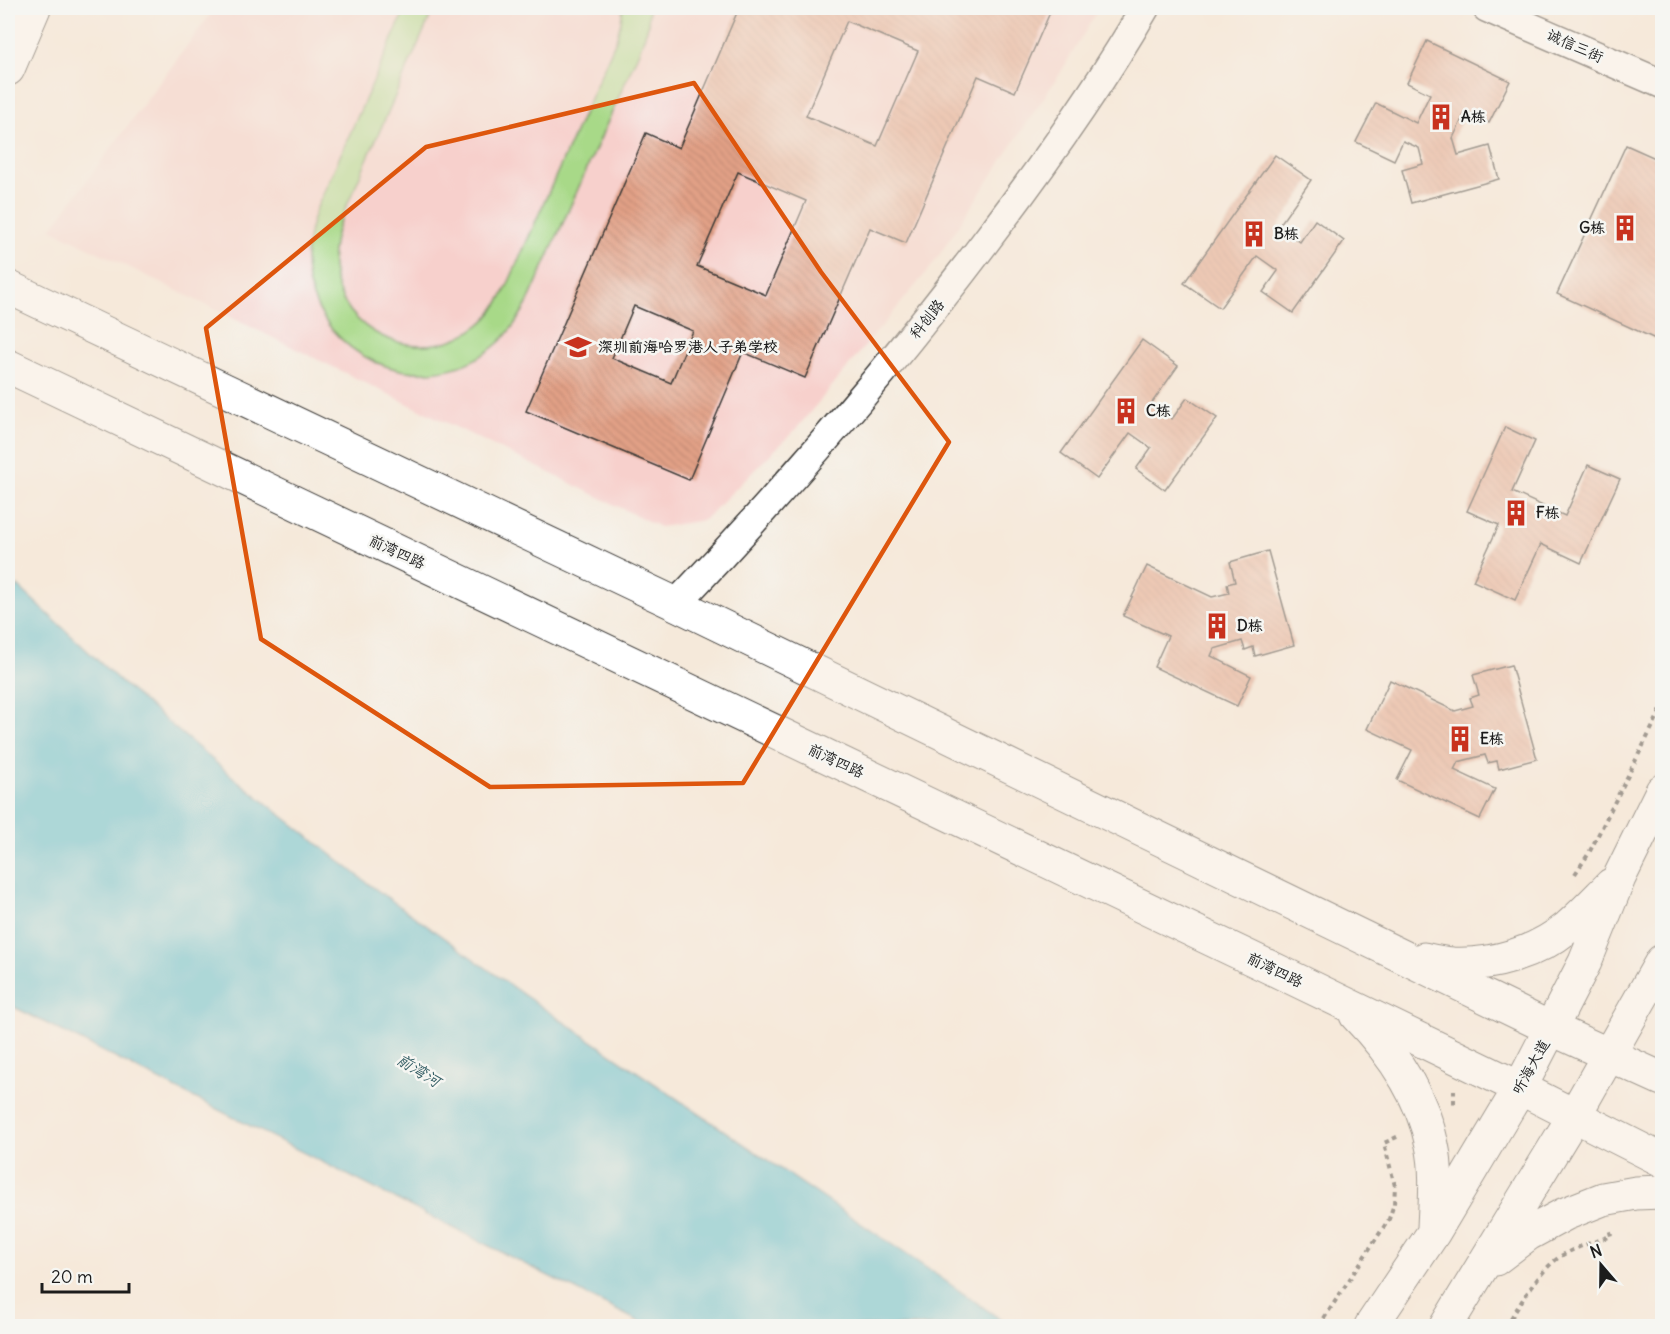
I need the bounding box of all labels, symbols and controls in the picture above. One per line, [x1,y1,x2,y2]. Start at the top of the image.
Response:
street label: 诚信三街 [1544,25,1606,66]
building icon: A栋 [1426,102,1456,132]
place label: A栋 [1461,107,1486,126]
building icon: G栋 [1610,213,1640,243]
place label: G栋 [1579,218,1605,237]
building icon: B栋 [1239,219,1269,249]
place label: B栋 [1274,224,1299,243]
street label: 科创路 [905,295,948,342]
school or university icon: 深圳前海哈罗港人子弟学校 [563,332,593,362]
place label: 深圳前海哈罗港人子弟学校 [598,337,778,356]
building icon: C栋 [1111,396,1141,426]
place label: C栋 [1146,401,1171,420]
building icon: F栋 [1501,498,1531,528]
place label: F栋 [1536,503,1560,522]
street label: 前湾四路 [366,530,428,573]
building icon: D栋 [1202,611,1232,641]
place label: D栋 [1237,616,1263,635]
building icon: E栋 [1445,724,1475,754]
place label: E栋 [1480,729,1504,748]
street label: 前湾四路 [805,739,867,782]
street label: 前湾四路 [1244,948,1306,991]
street label: 听海大道 [1508,1036,1553,1098]
water label: 前湾河 [393,1049,447,1093]
north arrow [1571,1235,1631,1295]
text: N [1587,1240,1604,1262]
scale bar [42,1256,129,1294]
text: 20 m [51,1265,93,1288]

